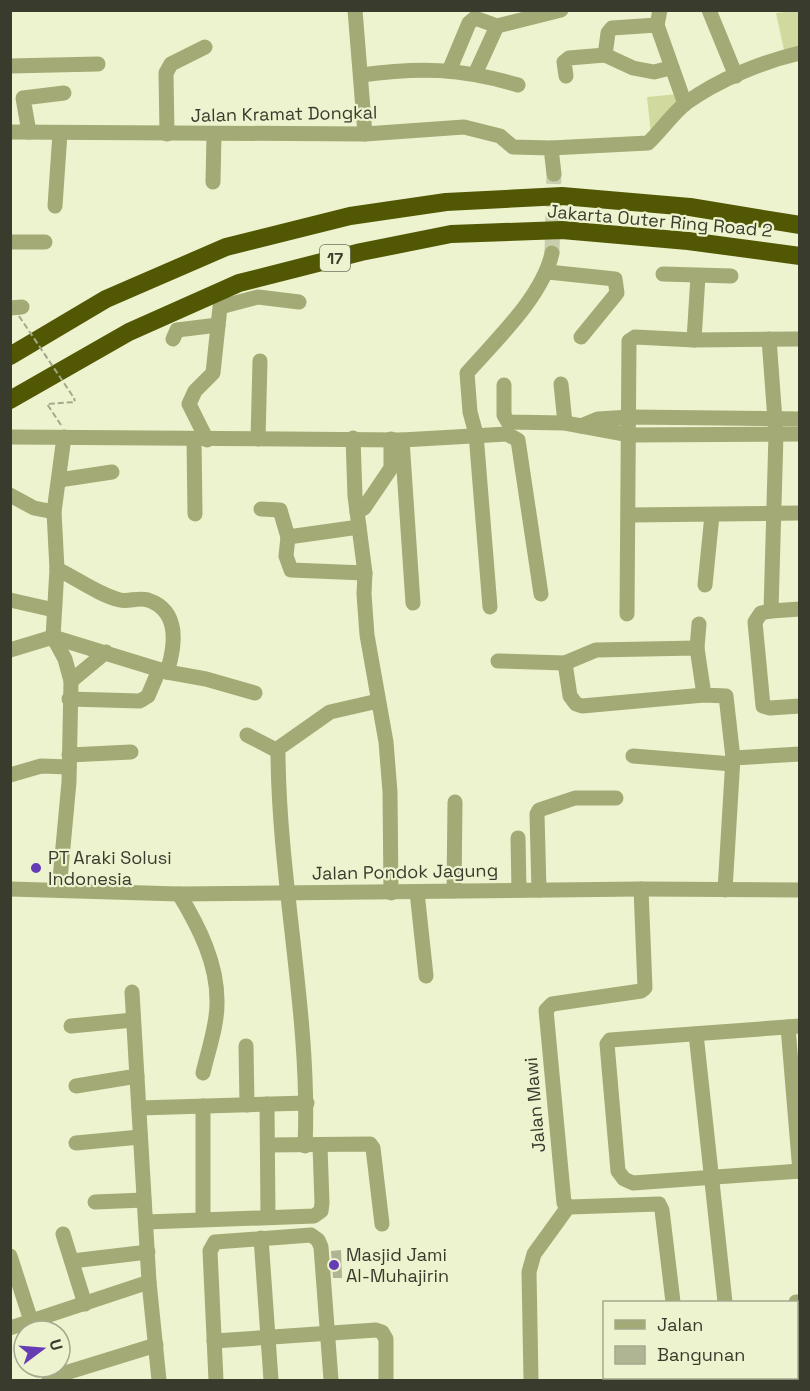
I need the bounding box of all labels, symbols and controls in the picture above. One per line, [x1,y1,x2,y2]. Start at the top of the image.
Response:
street label: Jalan Kramat Dongkal [190,100,378,127]
street label: Jakarta Outer Ring Road 2 [546,199,774,242]
road number: 17 [320,245,350,271]
place label: PT Araki Solusi Indonesia [48,846,172,890]
street label: Jalan Pondok Jagung [312,858,498,885]
marker: PT Araki Solusi Indonesia [29,861,43,875]
street label: Jalan Mawi [519,1056,550,1154]
place label: Masjid Jami Al-Muhajirin [346,1243,449,1287]
marker: Masjid Jami Al-Muhajirin [327,1258,341,1272]
legend [603,1301,798,1379]
text: Jalan [657,1313,703,1336]
north arrow [12,1319,72,1379]
text: U [44,1337,68,1353]
text: Bangunan [657,1343,745,1366]

